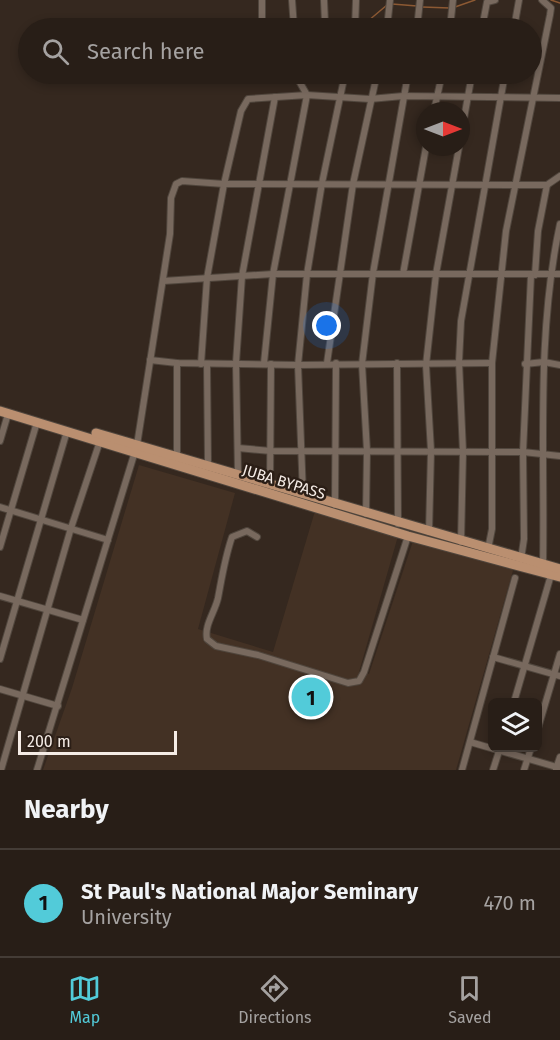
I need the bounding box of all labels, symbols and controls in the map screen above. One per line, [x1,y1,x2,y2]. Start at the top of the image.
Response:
search box [18,18,542,84]
icon: search [39,35,72,68]
text: Search here [87,38,205,65]
north arrow [416,102,470,156]
your location [312,311,341,340]
street label: JUBA BYPASS [240,461,328,503]
pin: 1 [292,674,330,720]
map controls [488,698,542,752]
button: layers [488,698,542,752]
scale bar [18,728,177,756]
text: 200 m [27,732,71,751]
text: Nearby [24,794,109,825]
text: St Paul's National Major Seminary [81,878,418,905]
text: 1 [39,891,48,915]
text: 470 m [484,891,536,915]
text: University [81,905,172,929]
tab: Map [68,972,101,1027]
tab: Directions [238,972,312,1027]
tab: Saved [448,972,492,1027]

